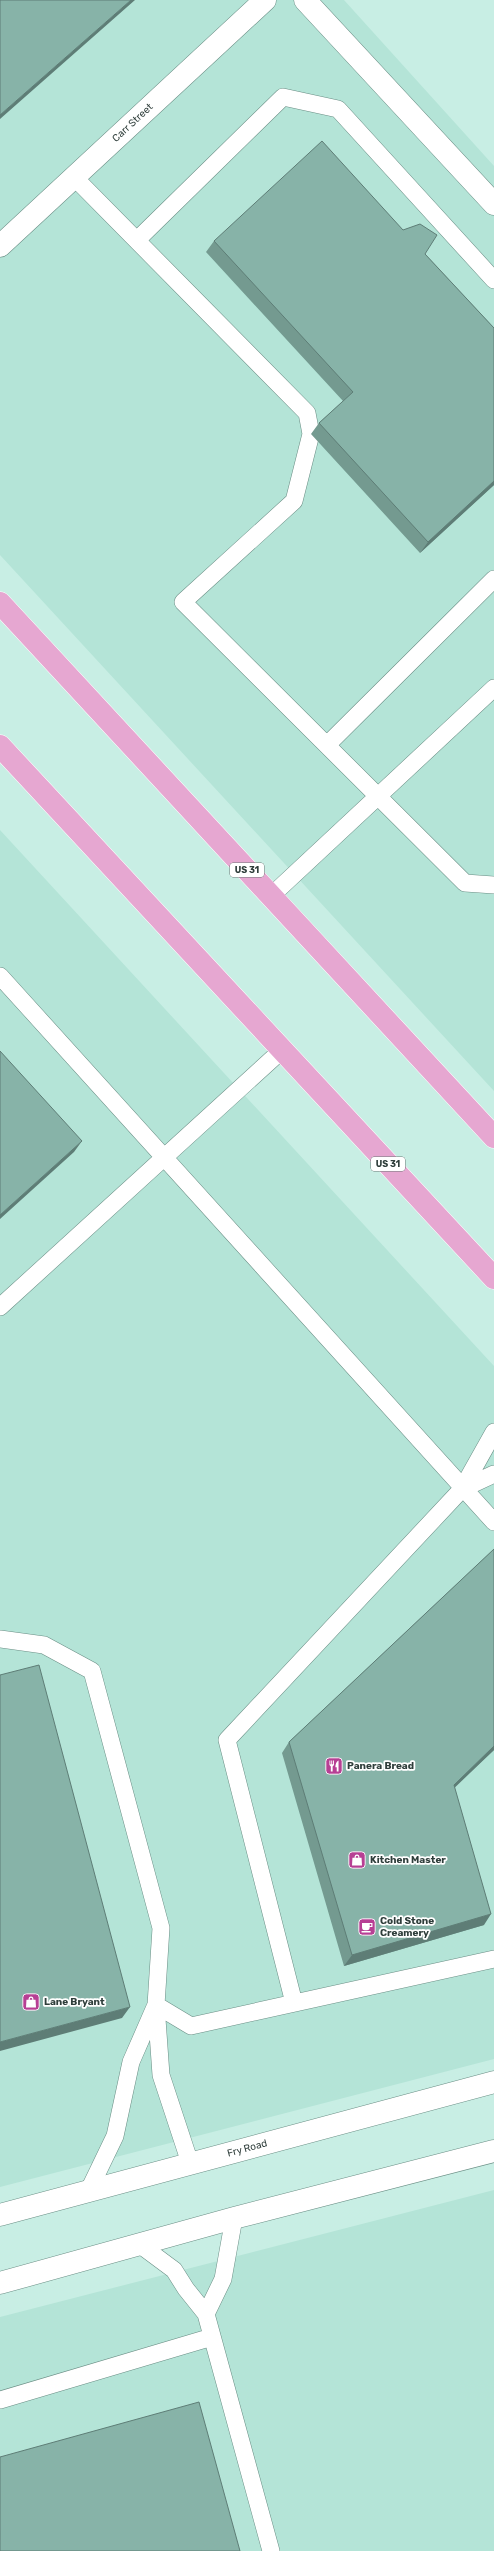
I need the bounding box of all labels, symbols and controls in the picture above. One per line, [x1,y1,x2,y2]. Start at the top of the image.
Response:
street label: Carr Street [110,101,155,145]
road number: US 31 [230,863,264,877]
road number: US 31 [371,1157,405,1171]
restaurant icon: Panera Bread [324,1756,344,1776]
place label: Panera Bread [347,1760,414,1772]
shop icon: Kitchen Master [347,1850,367,1870]
place label: Kitchen Master [370,1854,446,1866]
place label: Cold Stone Creamery [380,1915,434,1939]
cafe icon: Cold Stone Creamery [357,1917,377,1937]
shop icon: Lane Bryant [21,1992,41,2012]
place label: Lane Bryant [44,1996,105,2008]
street label: Fry Road [226,2137,269,2160]

